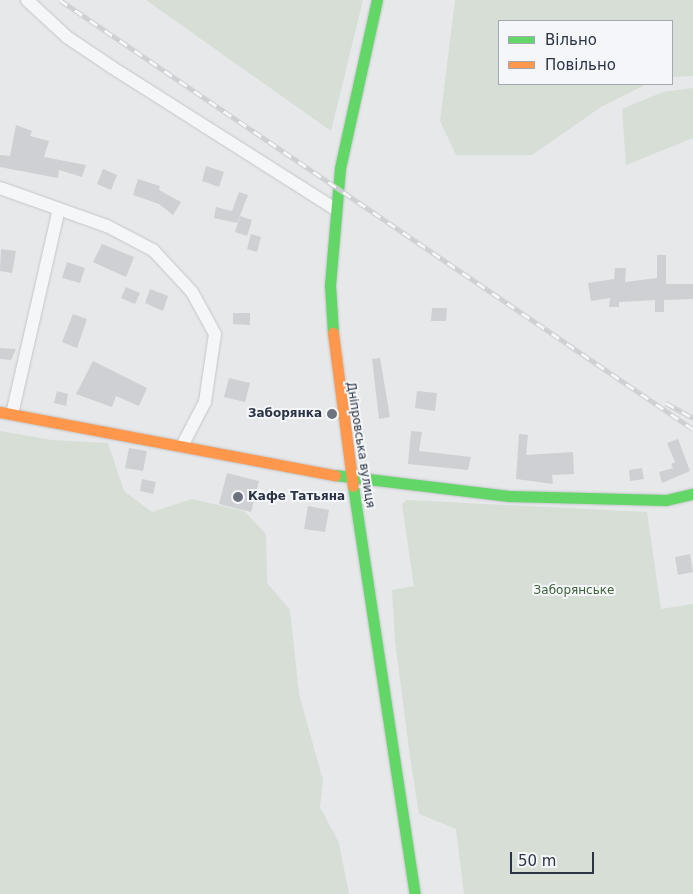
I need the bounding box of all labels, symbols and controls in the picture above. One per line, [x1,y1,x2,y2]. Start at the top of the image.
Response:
legend [498,20,673,85]
text: Вільно [545,31,597,49]
text: Повільно [545,56,616,74]
street label: Дніпровська вулиця [343,381,377,509]
place label: Заборянка [248,407,322,421]
marker: Заборянка [326,408,338,420]
place label: Кафе Татьяна [248,490,345,504]
marker: Кафе Татьяна [232,491,244,503]
park label: Заборянське [534,584,614,598]
scale bar [513,842,597,874]
text: 50 m [518,852,556,870]

